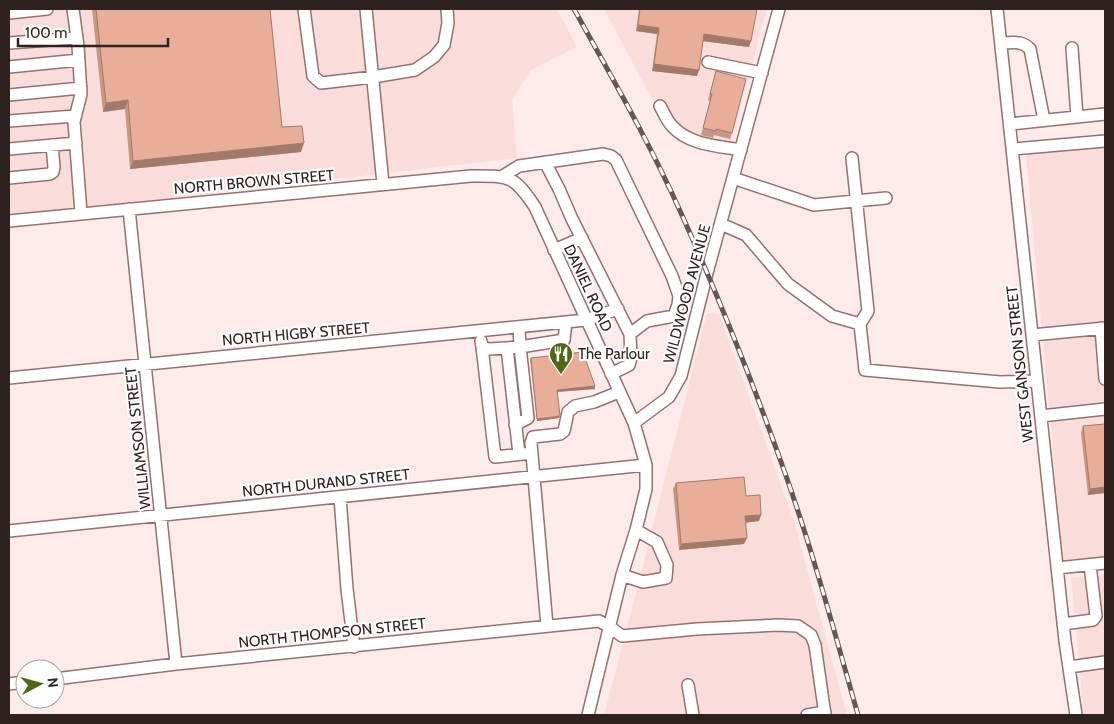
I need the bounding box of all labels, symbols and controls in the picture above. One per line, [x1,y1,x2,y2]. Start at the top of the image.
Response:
scale bar [18,15,168,47]
text: 100 m [25,24,67,42]
street label: NORTH BROWN STREET [173,166,335,198]
street label: WILDWOOD AVENUE [660,222,714,366]
street label: DANIEL ROAD [560,242,616,335]
street label: WEST GANSON STREET [1003,285,1037,443]
street label: NORTH HIGBY STREET [221,319,371,349]
restaurant icon: The Parlour [548,341,574,375]
place label: The Parlour [578,345,650,363]
street label: WILLIAMSON STREET [122,366,154,510]
street label: NORTH DURAND STREET [241,465,411,501]
street label: NORTH THOMPSON STREET [237,614,427,652]
north arrow [15,659,65,709]
text: N [43,677,62,689]

